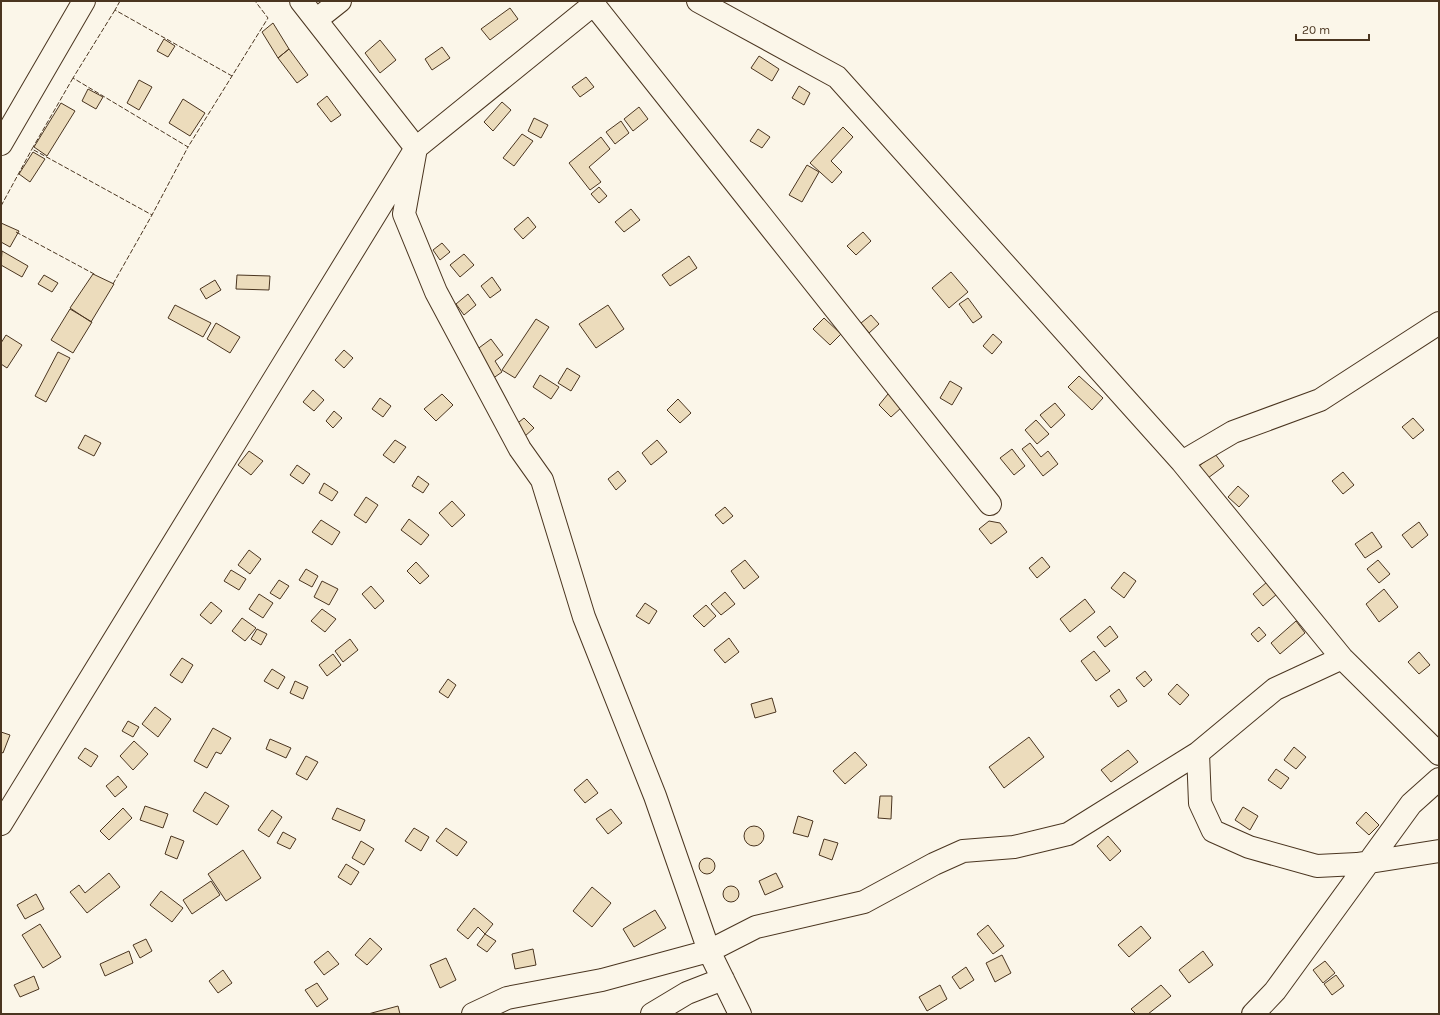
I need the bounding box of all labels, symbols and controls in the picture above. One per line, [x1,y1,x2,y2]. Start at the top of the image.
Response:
scale bar [1296,16,1369,42]
text: 20 m [1302,23,1330,37]

